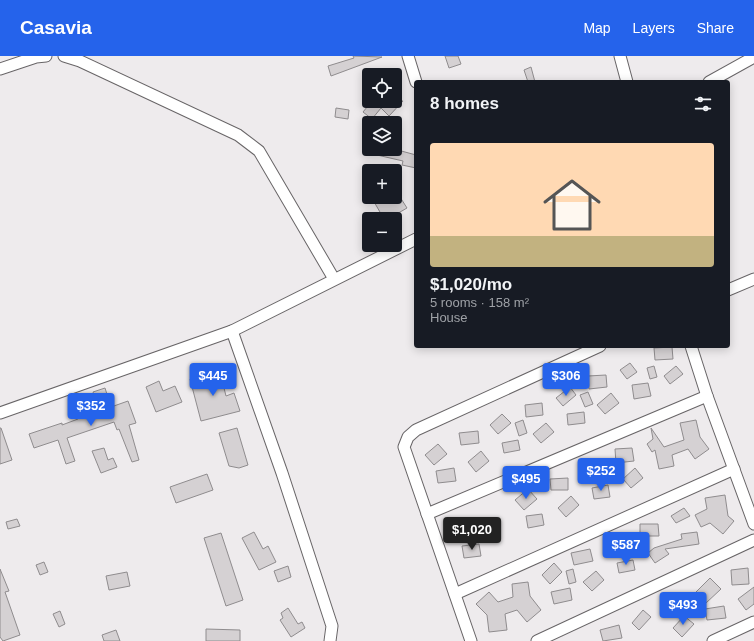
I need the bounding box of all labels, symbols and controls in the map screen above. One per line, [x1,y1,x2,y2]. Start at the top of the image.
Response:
text: Casavia [20,17,92,38]
text: Map [583,20,611,36]
text: Layers [633,20,675,36]
text: Share [697,20,734,36]
map controls [362,68,402,252]
button: locate [362,68,402,108]
icon: filters [692,93,714,115]
text: 8 homes [430,94,499,113]
button: layers [362,116,402,156]
button: + [362,164,402,204]
icon: home [536,169,608,241]
button: − [362,212,402,252]
text: $1,020/mo [430,275,512,294]
text: 5 rooms · 158 m² [430,295,529,310]
text: House [430,310,468,325]
pin: $445 [189,363,237,397]
pin: $306 [542,363,590,397]
text: $445 [199,368,227,383]
text: $306 [552,368,580,383]
pin: $352 [67,393,115,427]
text: $352 [77,398,105,413]
pin: $252 [577,458,625,492]
text: $252 [587,463,615,478]
pin: $495 [502,466,550,500]
text: $495 [512,471,540,486]
pin: $1,020 [439,517,505,551]
text: $1,020 [452,522,492,537]
pin: $587 [602,532,650,566]
text: $587 [612,537,640,552]
pin: $493 [659,592,707,626]
text: $493 [669,597,697,612]

